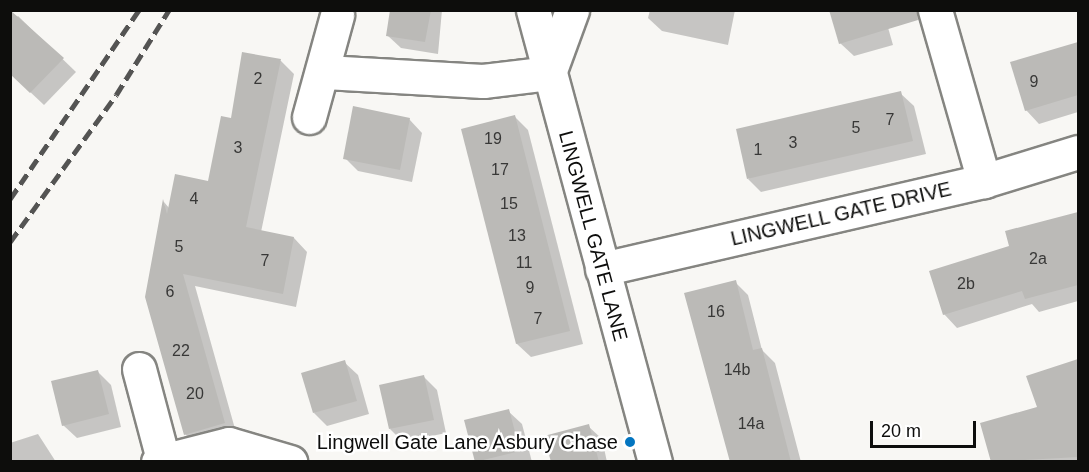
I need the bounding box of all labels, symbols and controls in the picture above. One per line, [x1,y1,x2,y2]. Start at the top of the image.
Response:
house number: 2 [254,69,262,89]
house number: 9 [1030,72,1038,92]
house number: 7 [886,110,894,130]
house number: 5 [852,118,860,138]
street label: LINGWELL GATE LANE [553,128,633,344]
house number: 19 [484,129,502,149]
house number: 3 [789,133,797,153]
house number: 3 [234,138,242,158]
house number: 1 [754,140,762,160]
house number: 17 [491,160,509,180]
street label: LINGWELL GATE DRIVE [728,177,954,251]
house number: 4 [190,189,198,209]
house number: 15 [500,194,518,214]
house number: 13 [508,226,526,246]
house number: 5 [175,237,183,257]
house number: 2a [1029,249,1047,269]
house number: 7 [261,251,269,271]
house number: 11 [516,253,532,273]
house number: 2b [957,274,975,294]
house number: 9 [526,278,534,298]
house number: 6 [166,282,174,302]
house number: 16 [707,302,725,322]
house number: 7 [534,309,542,329]
house number: 22 [172,341,190,361]
house number: 14b [724,360,750,380]
house number: 20 [186,384,204,404]
scale bar [873,409,980,447]
house number: 14a [738,414,764,434]
text: 20 m [881,421,921,441]
place label: Lingwell Gate Lane Asbury Chase [316,430,618,454]
marker: Lingwell Gate Lane Asbury Chase [623,435,637,449]

